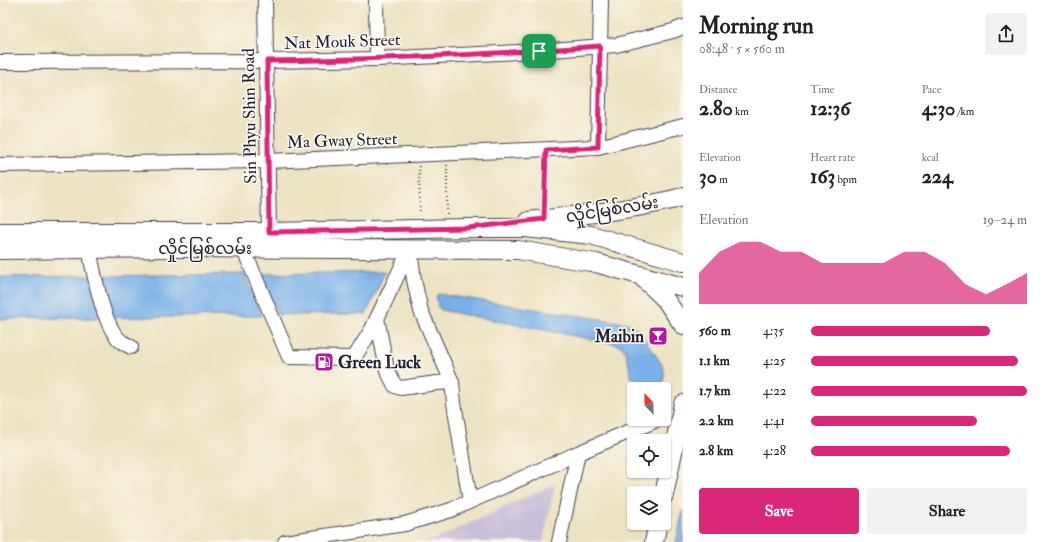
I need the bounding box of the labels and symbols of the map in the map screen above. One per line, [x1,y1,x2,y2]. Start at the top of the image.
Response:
street label: Nat Mouk Street [283,29,401,54]
pin [522,34,556,68]
street label: Sin Phyu Shin Road [238,47,262,184]
street label: Ma Gway Street [286,128,398,154]
street label: လှိုင်မြစ်လမ်း [564,191,660,230]
street label: လှိုင်မြစ်လမ်း [158,237,252,262]
bar icon: Maibin [647,325,669,347]
place label: Maibin [594,326,644,347]
fuel station icon: Green Luck [313,351,335,373]
place label: Green Luck [338,352,422,373]
north arrow [627,382,671,426]

